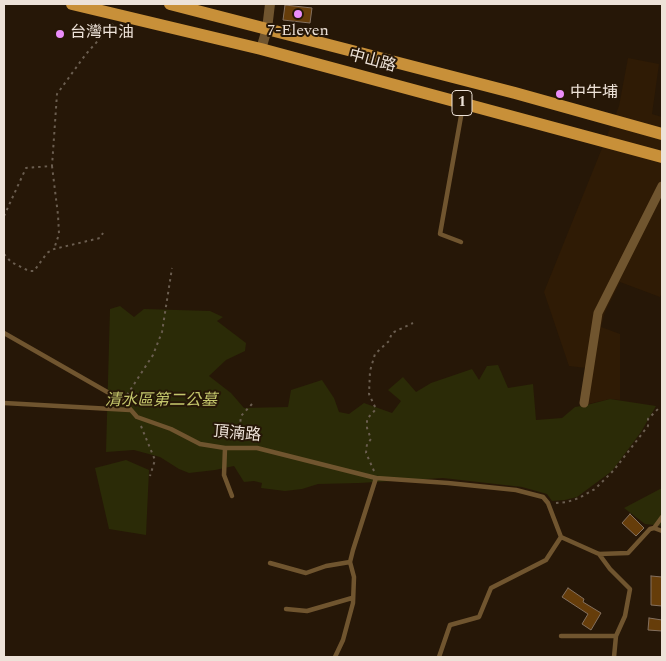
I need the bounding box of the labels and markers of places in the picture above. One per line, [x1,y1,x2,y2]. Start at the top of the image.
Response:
marker: 7-Eleven [292,8,304,20]
place label: 7-Eleven [267,22,329,42]
place label: 台灣中油 [70,24,134,44]
marker: 台灣中油 [54,28,66,40]
place label: 中牛埔 [570,84,618,104]
marker: 中牛埔 [554,88,566,100]

